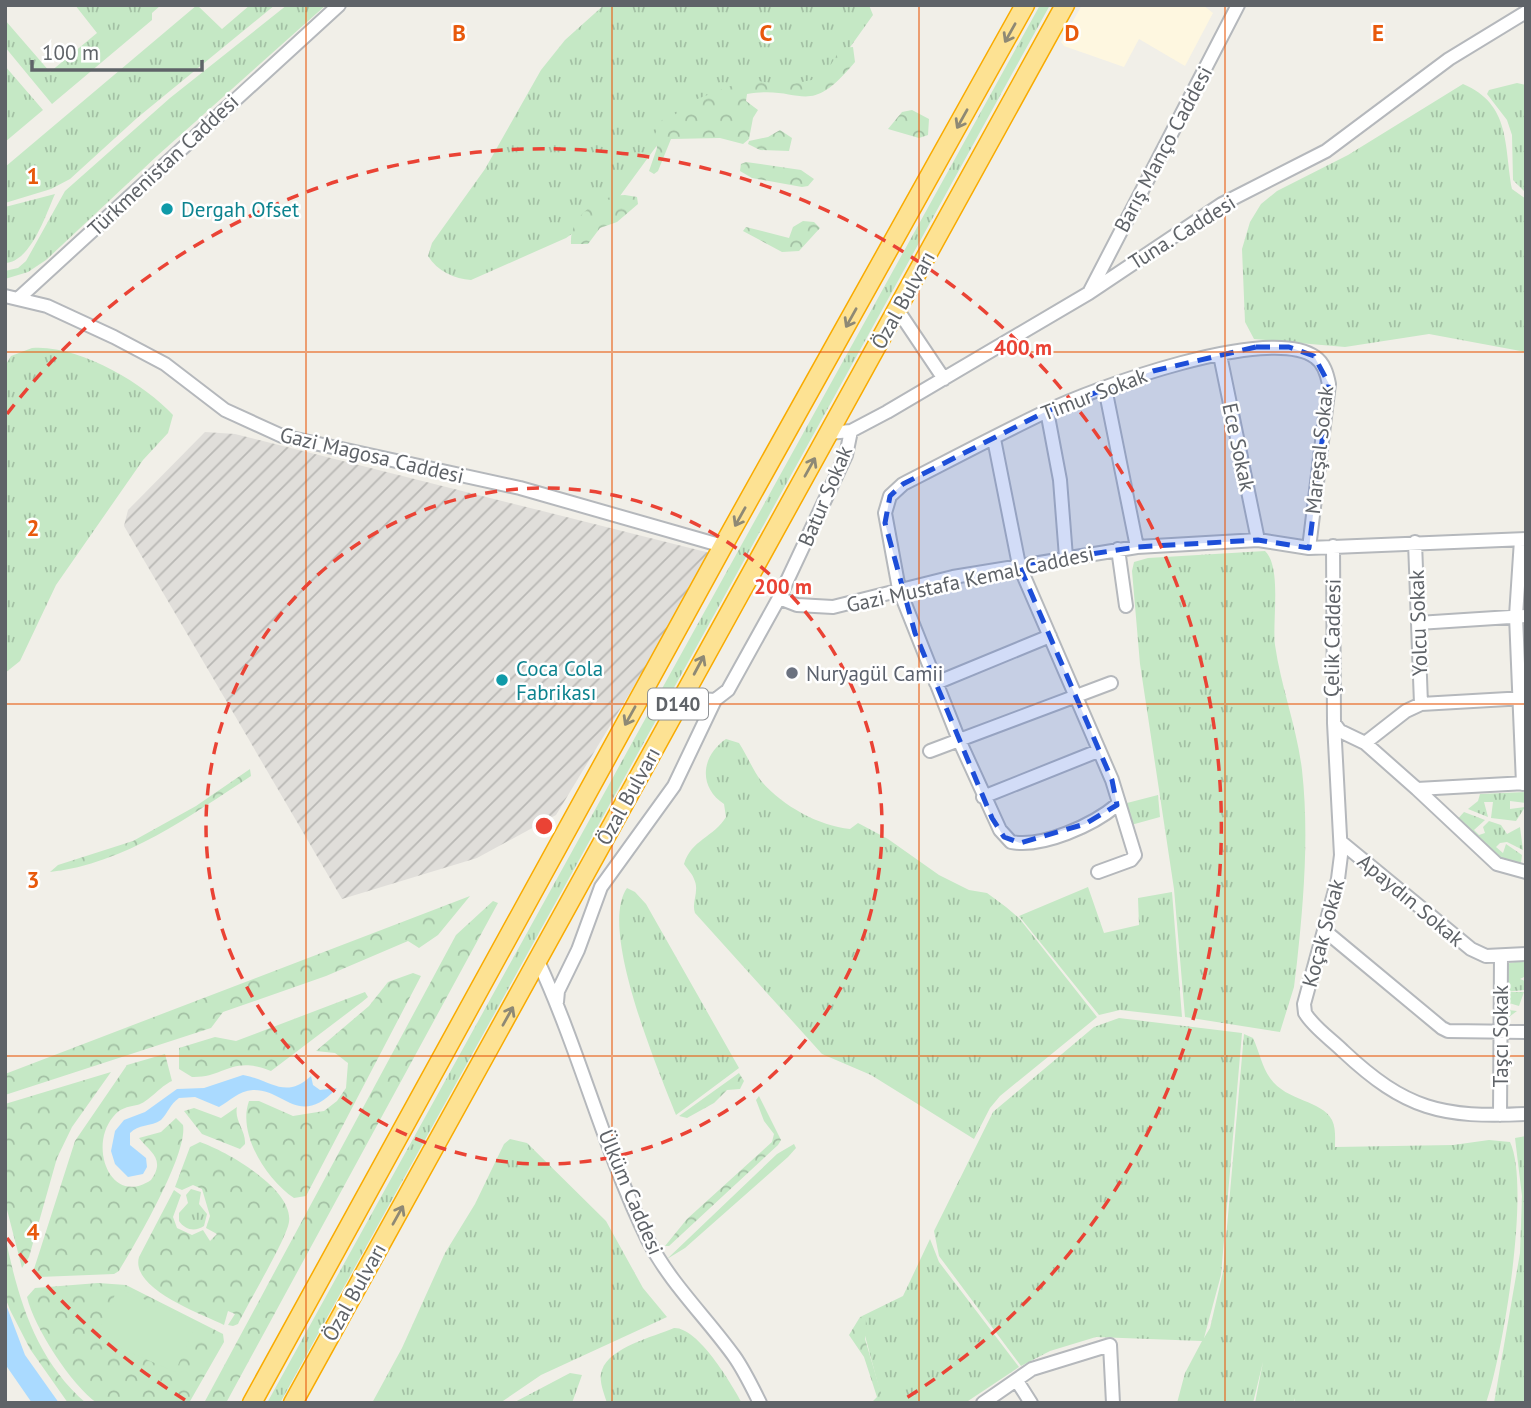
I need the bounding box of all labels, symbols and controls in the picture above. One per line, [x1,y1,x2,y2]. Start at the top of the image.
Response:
text: B [452,18,466,47]
text: C [760,18,773,47]
text: D [1065,18,1079,47]
text: E [1372,18,1384,47]
one-way arrow [1003,22,1017,42]
scale bar [32,28,201,72]
text: 100 m [42,39,99,66]
street label: Barış Manço Caddesi [1108,61,1218,237]
street label: Türkmenistan Caddesi [82,88,244,242]
one-way arrow [955,109,969,129]
text: 1 [26,161,40,190]
street label: Tuna. Caddesi [1124,189,1240,275]
place label: Dergah Ofset [181,196,299,223]
marker: Dergah Ofset [159,201,175,217]
street label: Özal Bulvarı [865,246,941,354]
one-way arrow [843,307,857,328]
text: 400 m [994,334,1052,361]
street label: Timur Sokak [1037,361,1151,427]
street label: Mareşal Sokak [1299,385,1339,515]
street label: Ece Sokak [1216,400,1262,494]
street label: Gazi Magosa Caddesi [277,421,467,489]
street label: Batur Sokak [792,442,858,550]
one-way arrow [803,457,817,477]
one-way arrow [732,506,746,526]
text: 2 [26,513,40,542]
street label: Gazi Mustafa Kemal Caddesi [844,540,1096,618]
street label: Yolcu Sokak [1403,569,1433,677]
text: 200 m [754,573,812,600]
street label: Çelik Caddesi [1317,579,1347,697]
place label: Coca Cola Fabrikası [516,655,603,706]
one-way arrow [692,656,706,676]
place label: Nuryagül Camii [806,660,944,687]
marker: Nuryagül Camii [784,665,800,681]
marker: Coca Cola Fabrikası [494,672,510,688]
road number: D140 [648,688,708,720]
one-way arrow [623,705,636,726]
street label: Özal Bulvarı [590,742,666,850]
centre of rings [532,814,556,838]
street label: Apaydın Sokak [1352,848,1470,952]
text: 3 [26,865,40,894]
street label: Koçak Sokak [1296,876,1350,990]
street label: Taşcı Sokak [1487,985,1514,1087]
one-way arrow [501,1006,515,1026]
street label: Ülküm Caddesi [592,1125,670,1259]
one-way arrow [391,1205,405,1225]
text: 4 [26,1217,40,1246]
street label: Özal Bulvarı [316,1238,392,1346]

